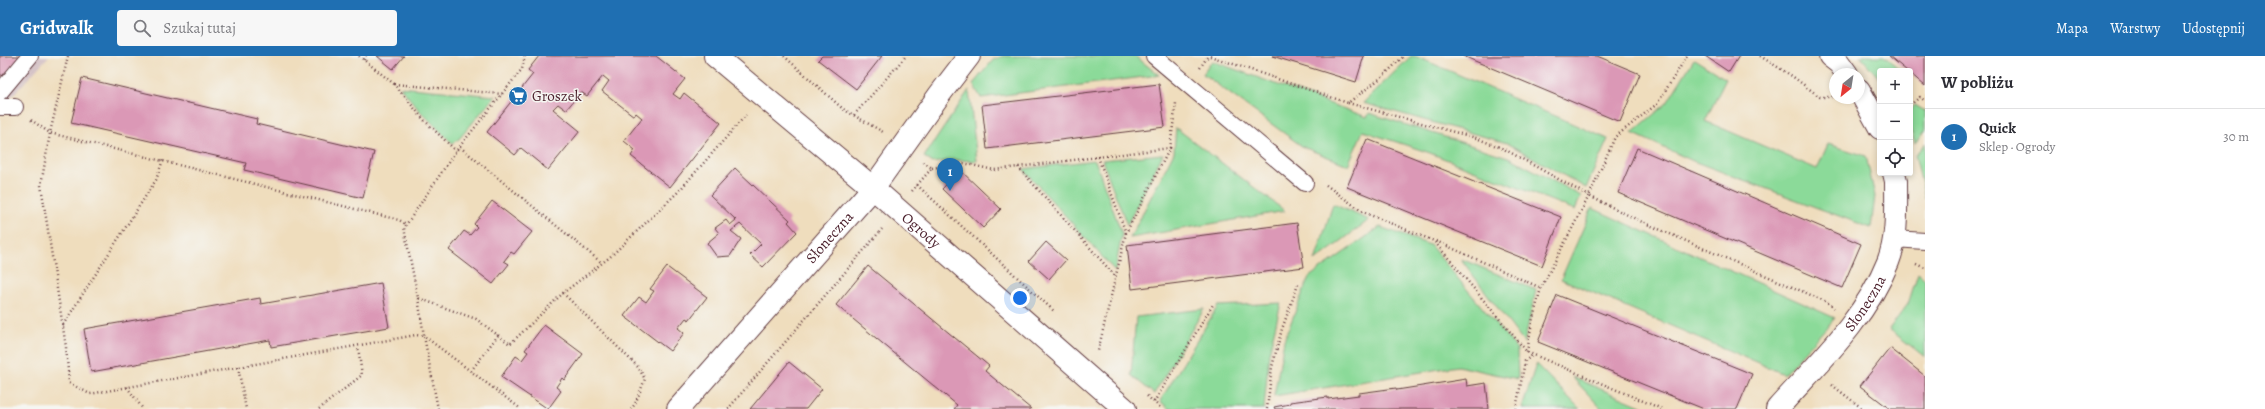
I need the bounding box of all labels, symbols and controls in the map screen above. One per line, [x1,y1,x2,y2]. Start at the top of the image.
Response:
search box [117,10,397,46]
text: Gridwalk [20,15,93,41]
icon: search [131,17,153,39]
text: Szukaj tutaj [163,18,236,38]
text: Mapa [2056,19,2088,38]
text: Warstwy [2110,19,2160,38]
text: Udostępnij [2182,19,2245,38]
north arrow [1829,68,1865,104]
map controls [1877,68,1913,176]
button: + [1877,68,1913,104]
text: W pobliżu [1941,71,2013,94]
supermarket icon: Groszek [507,85,529,107]
place label: Groszek [532,86,582,106]
button: − [1877,104,1913,140]
text: Quick [1979,118,2016,138]
text: 1 [1952,128,1956,145]
text: 30 m [2223,128,2249,145]
text: Sklep · Ogrody [1979,138,2055,155]
button: locate [1877,140,1913,176]
pin: 1 [937,158,963,191]
street label: Słoneczna [801,207,858,267]
street label: Ogrody [897,208,945,253]
street label: Słoneczna [1840,272,1891,335]
your location [1010,288,1030,308]

